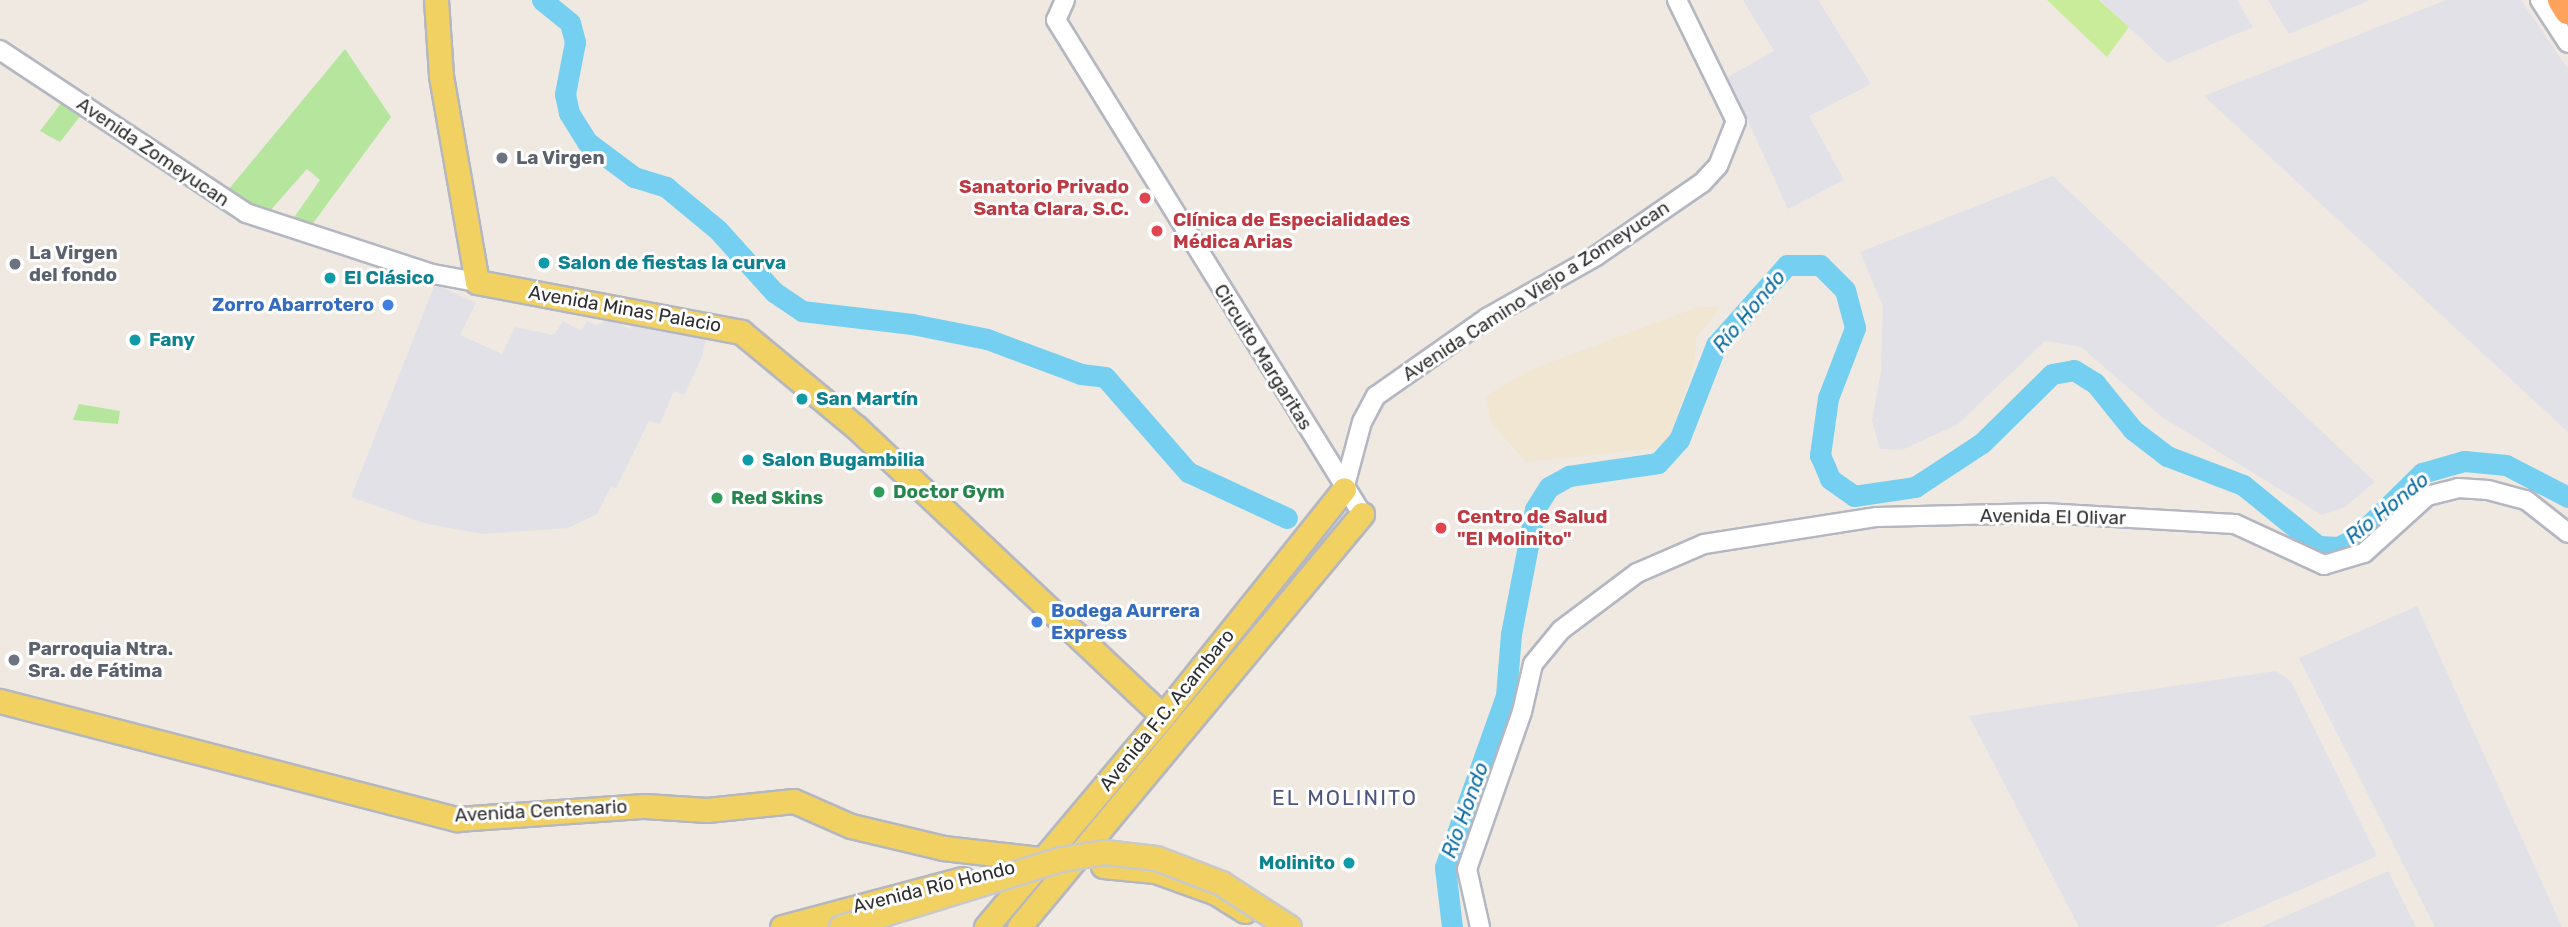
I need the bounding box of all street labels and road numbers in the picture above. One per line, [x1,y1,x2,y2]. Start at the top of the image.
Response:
street label: Avenida Zomeyucan [72,92,234,212]
street label: Avenida Camino Viejo a Zomeyucan [1398,196,1674,386]
street label: Circuito Margaritas [1209,280,1317,434]
street label: Avenida Minas Palacio [527,281,723,337]
street label: Avenida El Olivar [1980,504,2126,530]
street label: Avenida F.C. Acambaro [1095,624,1239,796]
street label: Avenida Centenario [454,795,628,827]
street label: Avenida Río Hondo [851,856,1017,918]

